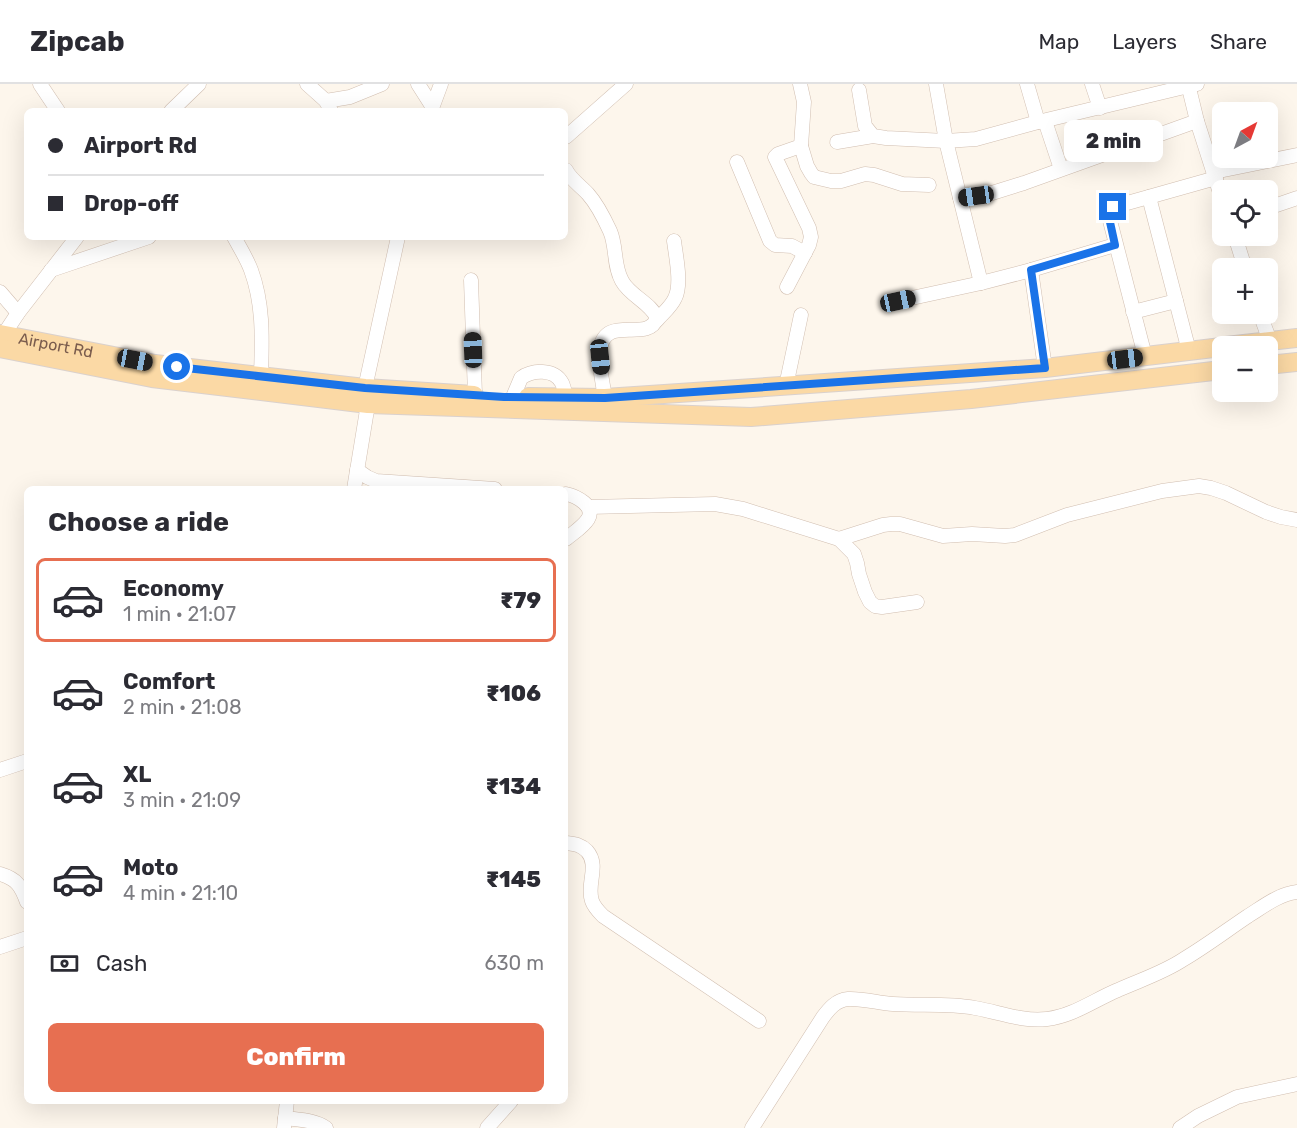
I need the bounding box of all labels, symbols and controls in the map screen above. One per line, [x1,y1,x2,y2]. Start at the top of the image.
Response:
text: Zipcab [30,25,125,58]
text: Map [1038,29,1079,54]
text: Layers [1112,29,1177,54]
text: Share [1210,29,1267,54]
north arrow [1212,102,1278,168]
map controls [1212,102,1278,402]
callout: 2 min [1064,120,1162,162]
text: 2 min [1086,129,1141,153]
text: Airport Rd [84,132,197,159]
button: locate [1212,180,1278,246]
car [957,185,995,207]
text: Drop-off [84,190,179,217]
route end [1099,193,1126,220]
button: + [1212,258,1278,324]
car [879,288,917,314]
street label: Airport Rd [17,328,95,361]
car [463,332,483,368]
button: − [1212,336,1278,402]
car [589,338,611,376]
car [116,348,154,372]
car [1106,348,1144,370]
route start [163,353,190,380]
text: Choose a ride [48,506,229,538]
icon: car [51,573,105,627]
text: Economy [123,575,224,602]
text: ₹79 [500,587,541,614]
text: 1 min · 21:07 [123,602,236,626]
icon: car [51,666,105,720]
text: Comfort [123,668,215,695]
text: ₹106 [486,680,541,707]
text: 2 min · 21:08 [123,695,242,719]
icon: car [51,759,105,813]
text: XL [123,761,151,788]
text: ₹134 [485,773,541,800]
text: 3 min · 21:09 [123,788,241,812]
icon: car [51,852,105,906]
text: Moto [123,854,178,881]
text: ₹145 [486,866,541,893]
text: 4 min · 21:10 [123,881,238,905]
icon: cash [48,947,81,980]
text: Cash [96,950,147,977]
text: 630 m [485,951,544,975]
button: Confirm [48,1023,544,1092]

